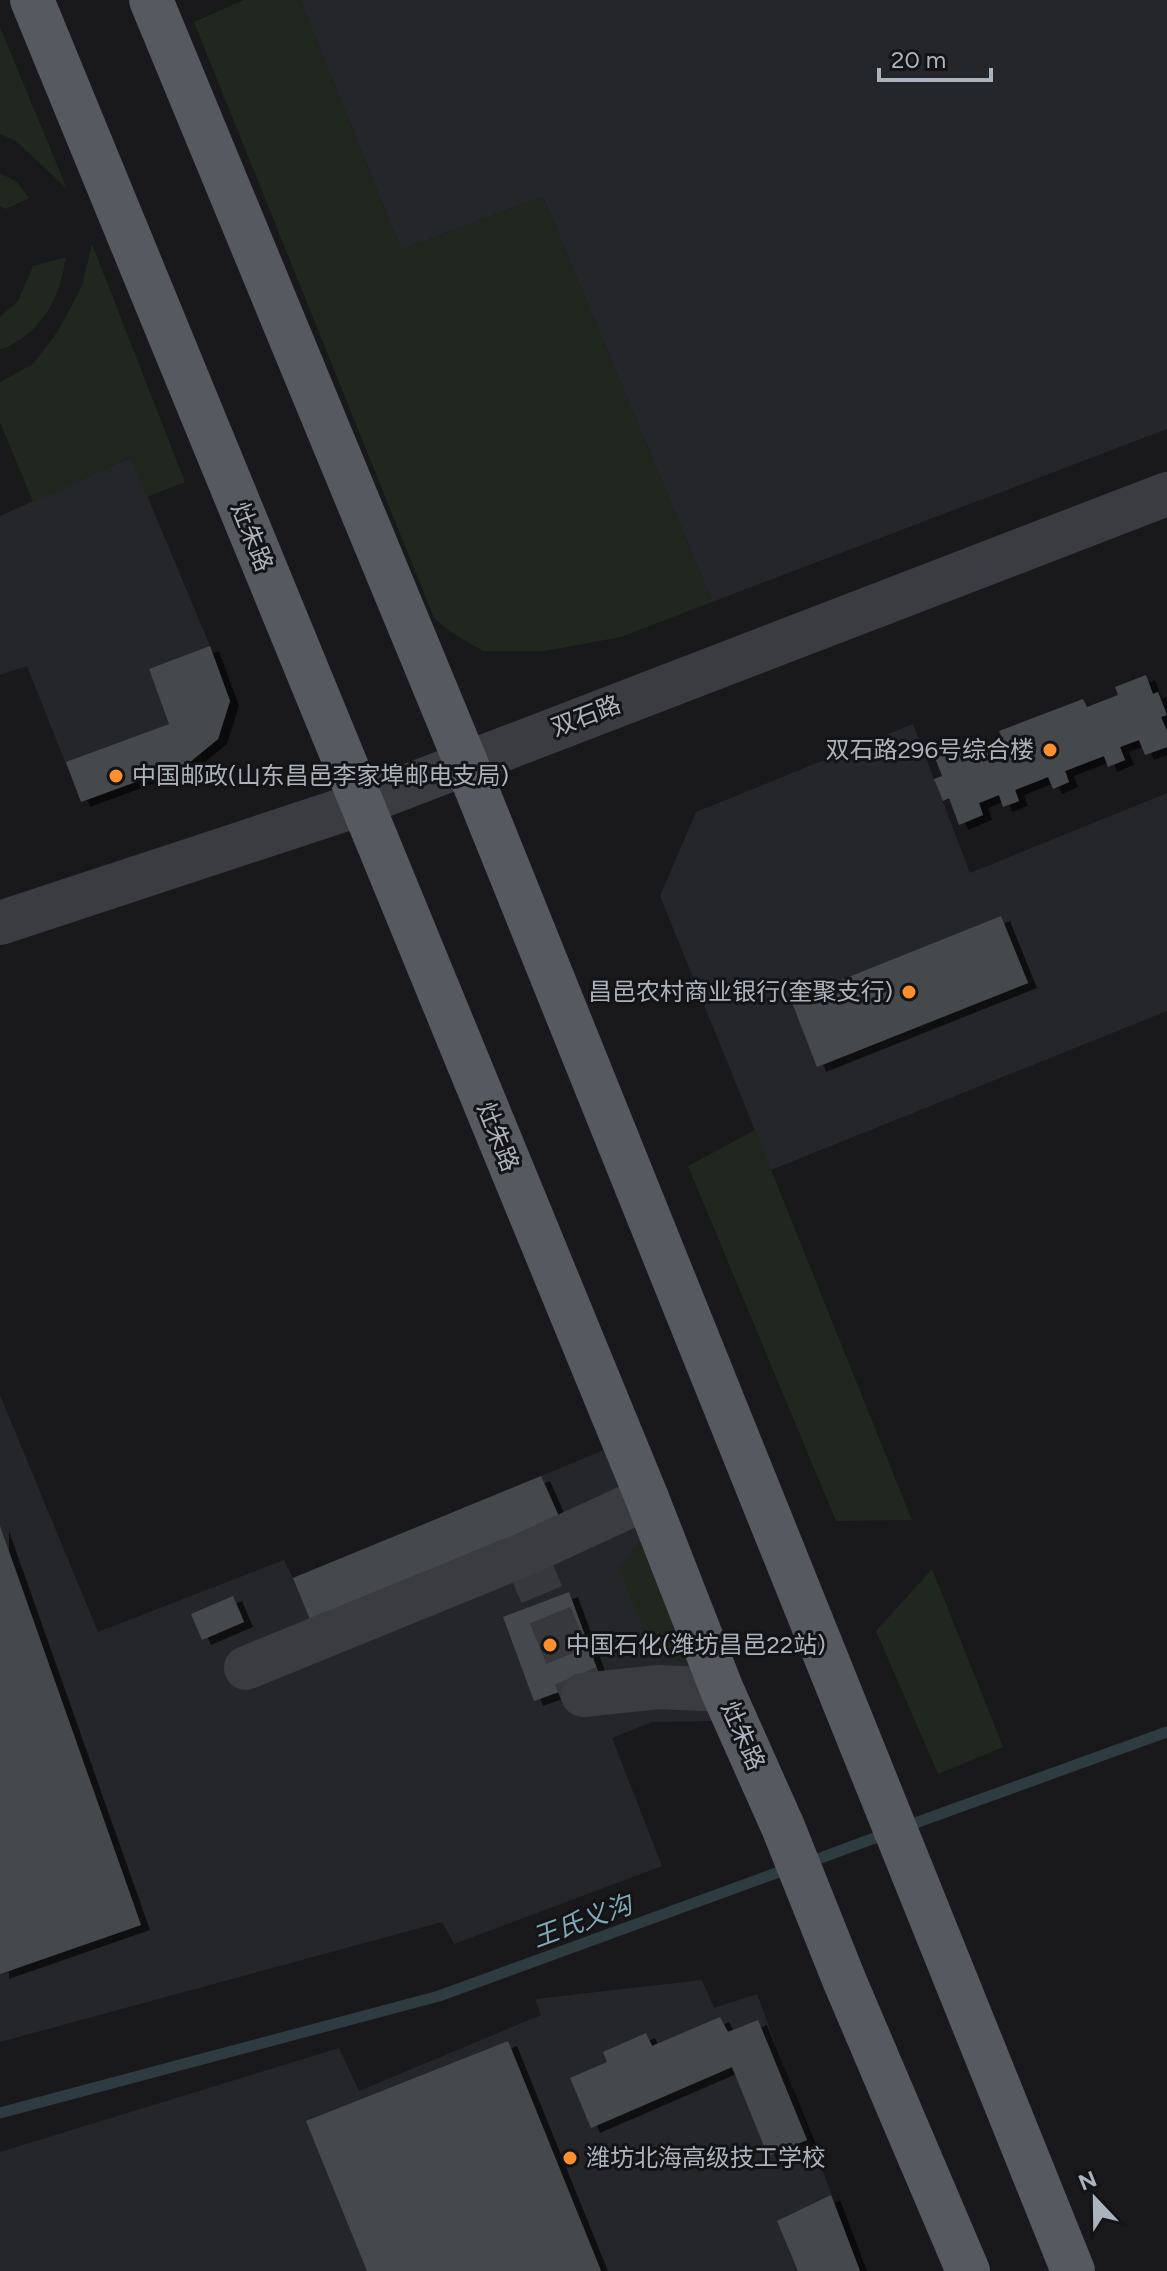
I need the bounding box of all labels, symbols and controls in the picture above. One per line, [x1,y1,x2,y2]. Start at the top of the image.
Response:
scale bar [879,32,991,82]
text: 20 m [891,45,946,74]
street label: 灶朱路 [226,498,279,576]
street label: 双石路 [547,689,625,742]
place label: 双石路296号综合楼 [825,735,1034,764]
marker: 双石路296号综合楼 [1041,741,1059,759]
place label: 中国邮政(山东昌邑李家埠邮电支局) [132,761,509,790]
marker: 中国邮政(山东昌邑李家埠邮电支局) [107,767,125,785]
place label: 昌邑农村商业银行(奎聚支行) [588,977,893,1006]
marker: 昌邑农村商业银行(奎聚支行) [900,983,918,1001]
street label: 灶朱路 [472,1098,525,1176]
place label: 中国石化(潍坊昌邑22站) [566,1630,826,1659]
marker: 中国石化(潍坊昌邑22站) [541,1636,559,1654]
street label: 灶朱路 [716,1697,771,1775]
water label: 王氏义沟 [528,1887,639,1954]
place label: 潍坊北海高级技工学校 [586,2143,826,2172]
marker: 潍坊北海高级技工学校 [561,2149,579,2167]
north arrow [1055,2159,1135,2239]
text: N [1075,2165,1101,2197]

